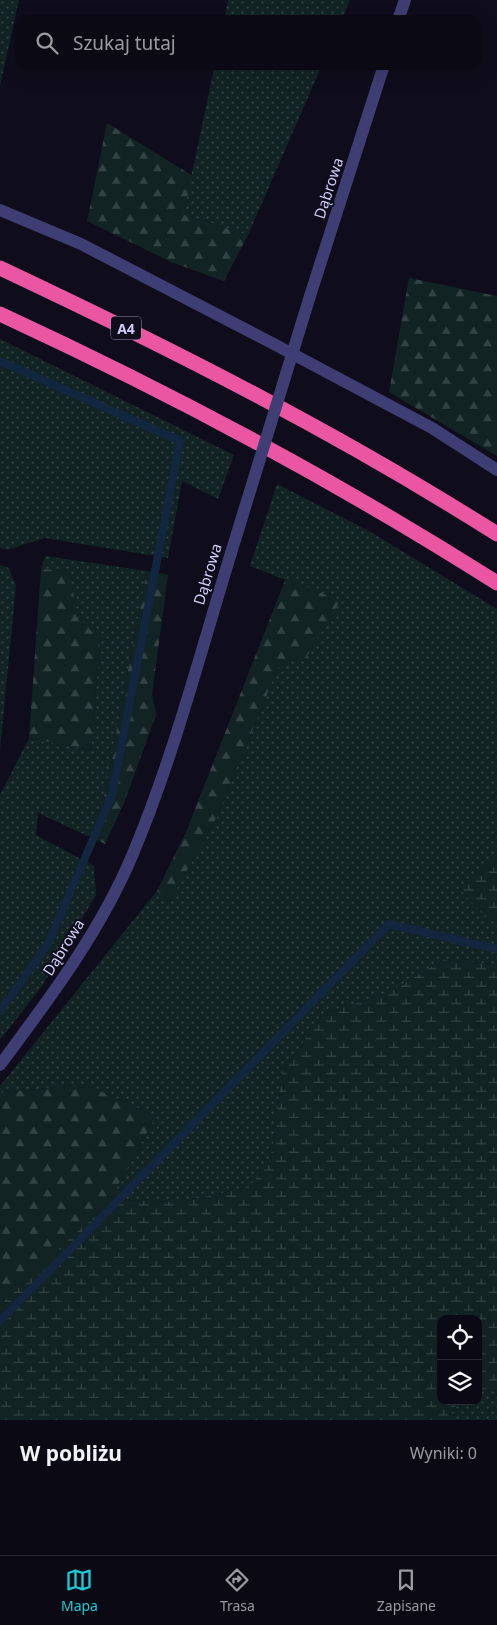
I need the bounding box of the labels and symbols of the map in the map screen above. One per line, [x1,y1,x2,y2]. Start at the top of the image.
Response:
street label: Dąbrowa [309,155,347,221]
road number: A4 [111,316,141,339]
street label: Dąbrowa [188,541,226,607]
street label: Dąbrowa [38,915,88,979]

